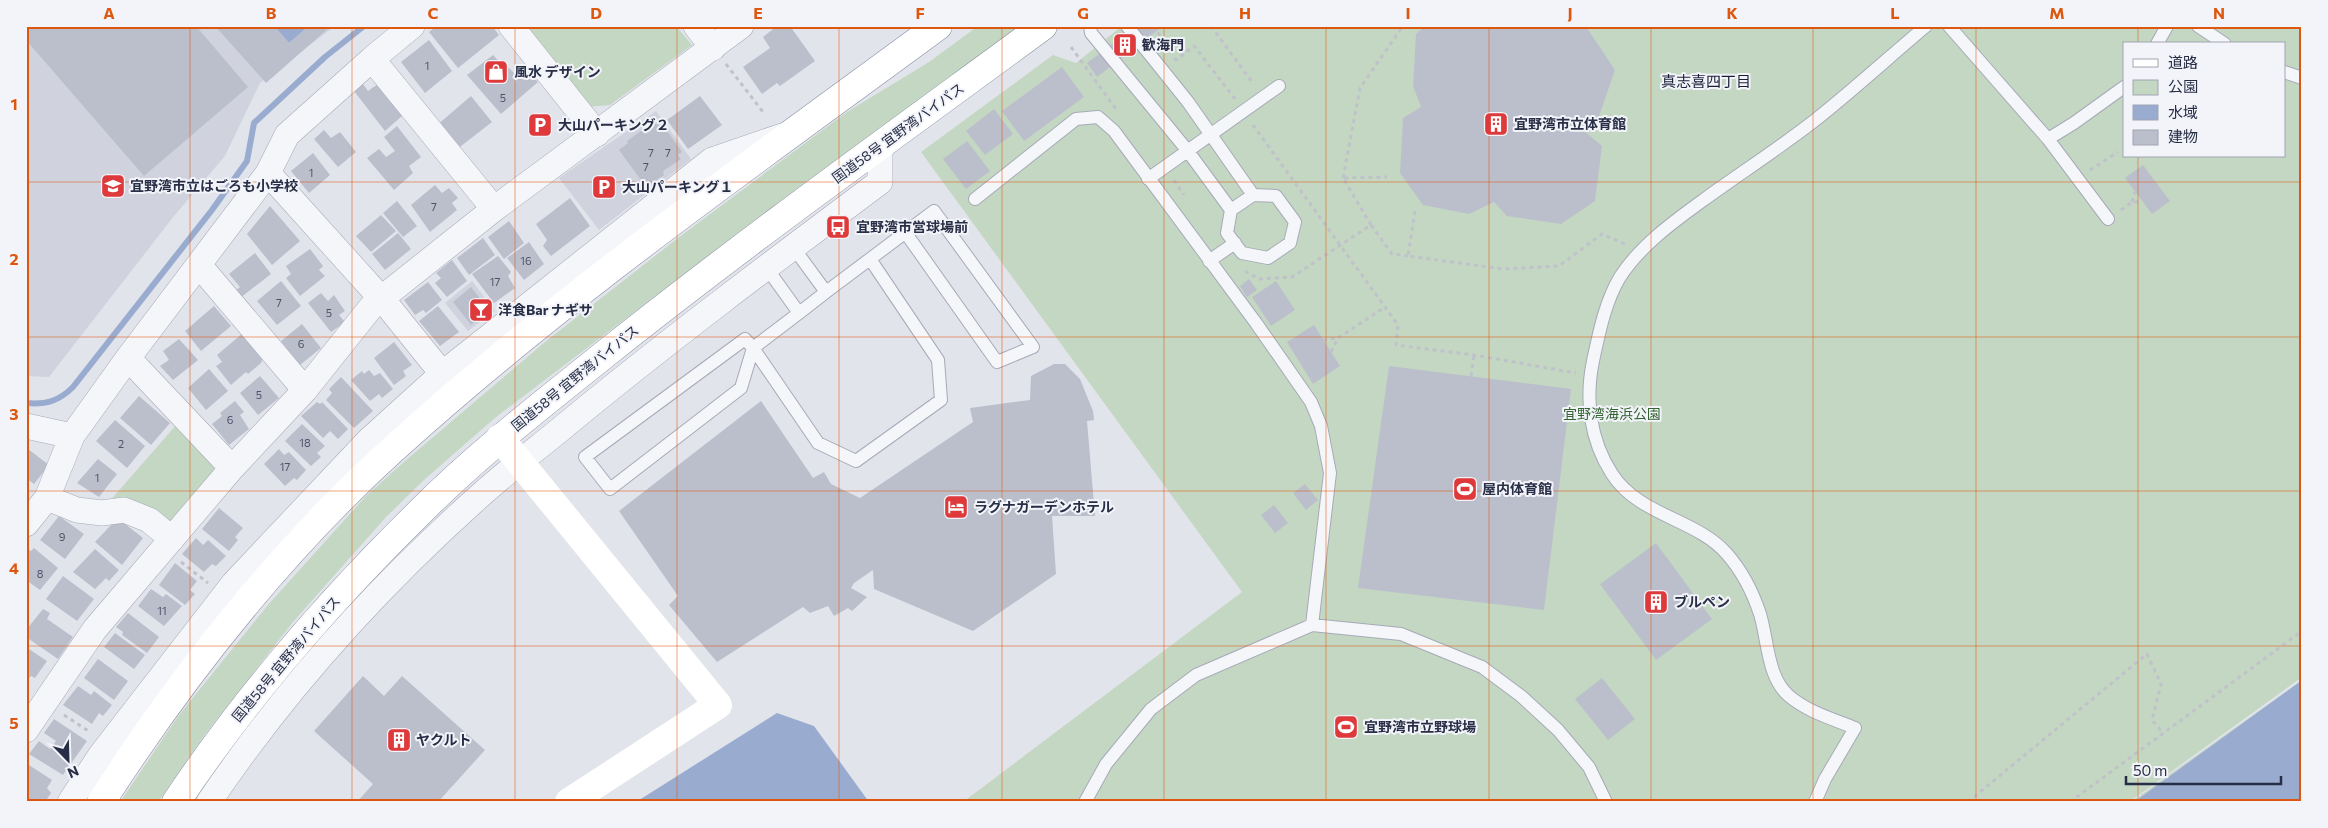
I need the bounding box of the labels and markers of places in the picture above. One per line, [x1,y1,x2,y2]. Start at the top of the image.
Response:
building icon: 歓海門 [1112,32,1138,58]
place label: 歓海門 [1142,36,1184,53]
shop icon: 風水 デザイン [483,59,509,85]
place label: 風水 デザイン [514,63,601,80]
building icon: 宜野湾市立体育館 [1483,111,1509,137]
parking icon: 大山パーキング２ [527,112,553,138]
place label: 宜野湾市立体育館 [1514,115,1626,132]
place label: 大山パーキング２ [558,116,670,133]
school or university icon: 宜野湾市立はごろも小学校 [100,173,126,199]
parking icon: 大山パーキング１ [591,174,617,200]
place label: 宜野湾市立はごろも小学校 [130,177,298,194]
place label: 大山パーキング１ [622,178,734,195]
bus stop icon: 宜野湾市営球場前 [825,214,851,240]
place label: 宜野湾市営球場前 [856,218,968,235]
bar icon: 洋食Bar ナギサ [468,297,494,323]
place label: 洋食Bar ナギサ [498,301,593,318]
sports icon: 屋内体育館 [1452,476,1478,502]
place label: 屋内体育館 [1482,480,1552,497]
hotel icon: ラグナガーデンホテル [943,494,969,520]
place label: ラグナガーデンホテル [974,498,1114,515]
building icon: ブルペン [1643,589,1669,615]
place label: ブルペン [1674,593,1730,610]
sports icon: 宜野湾市立野球場 [1333,714,1359,740]
place label: 宜野湾市立野球場 [1364,718,1476,735]
building icon: ヤクルト [386,727,412,753]
place label: ヤクルト [416,731,472,748]

